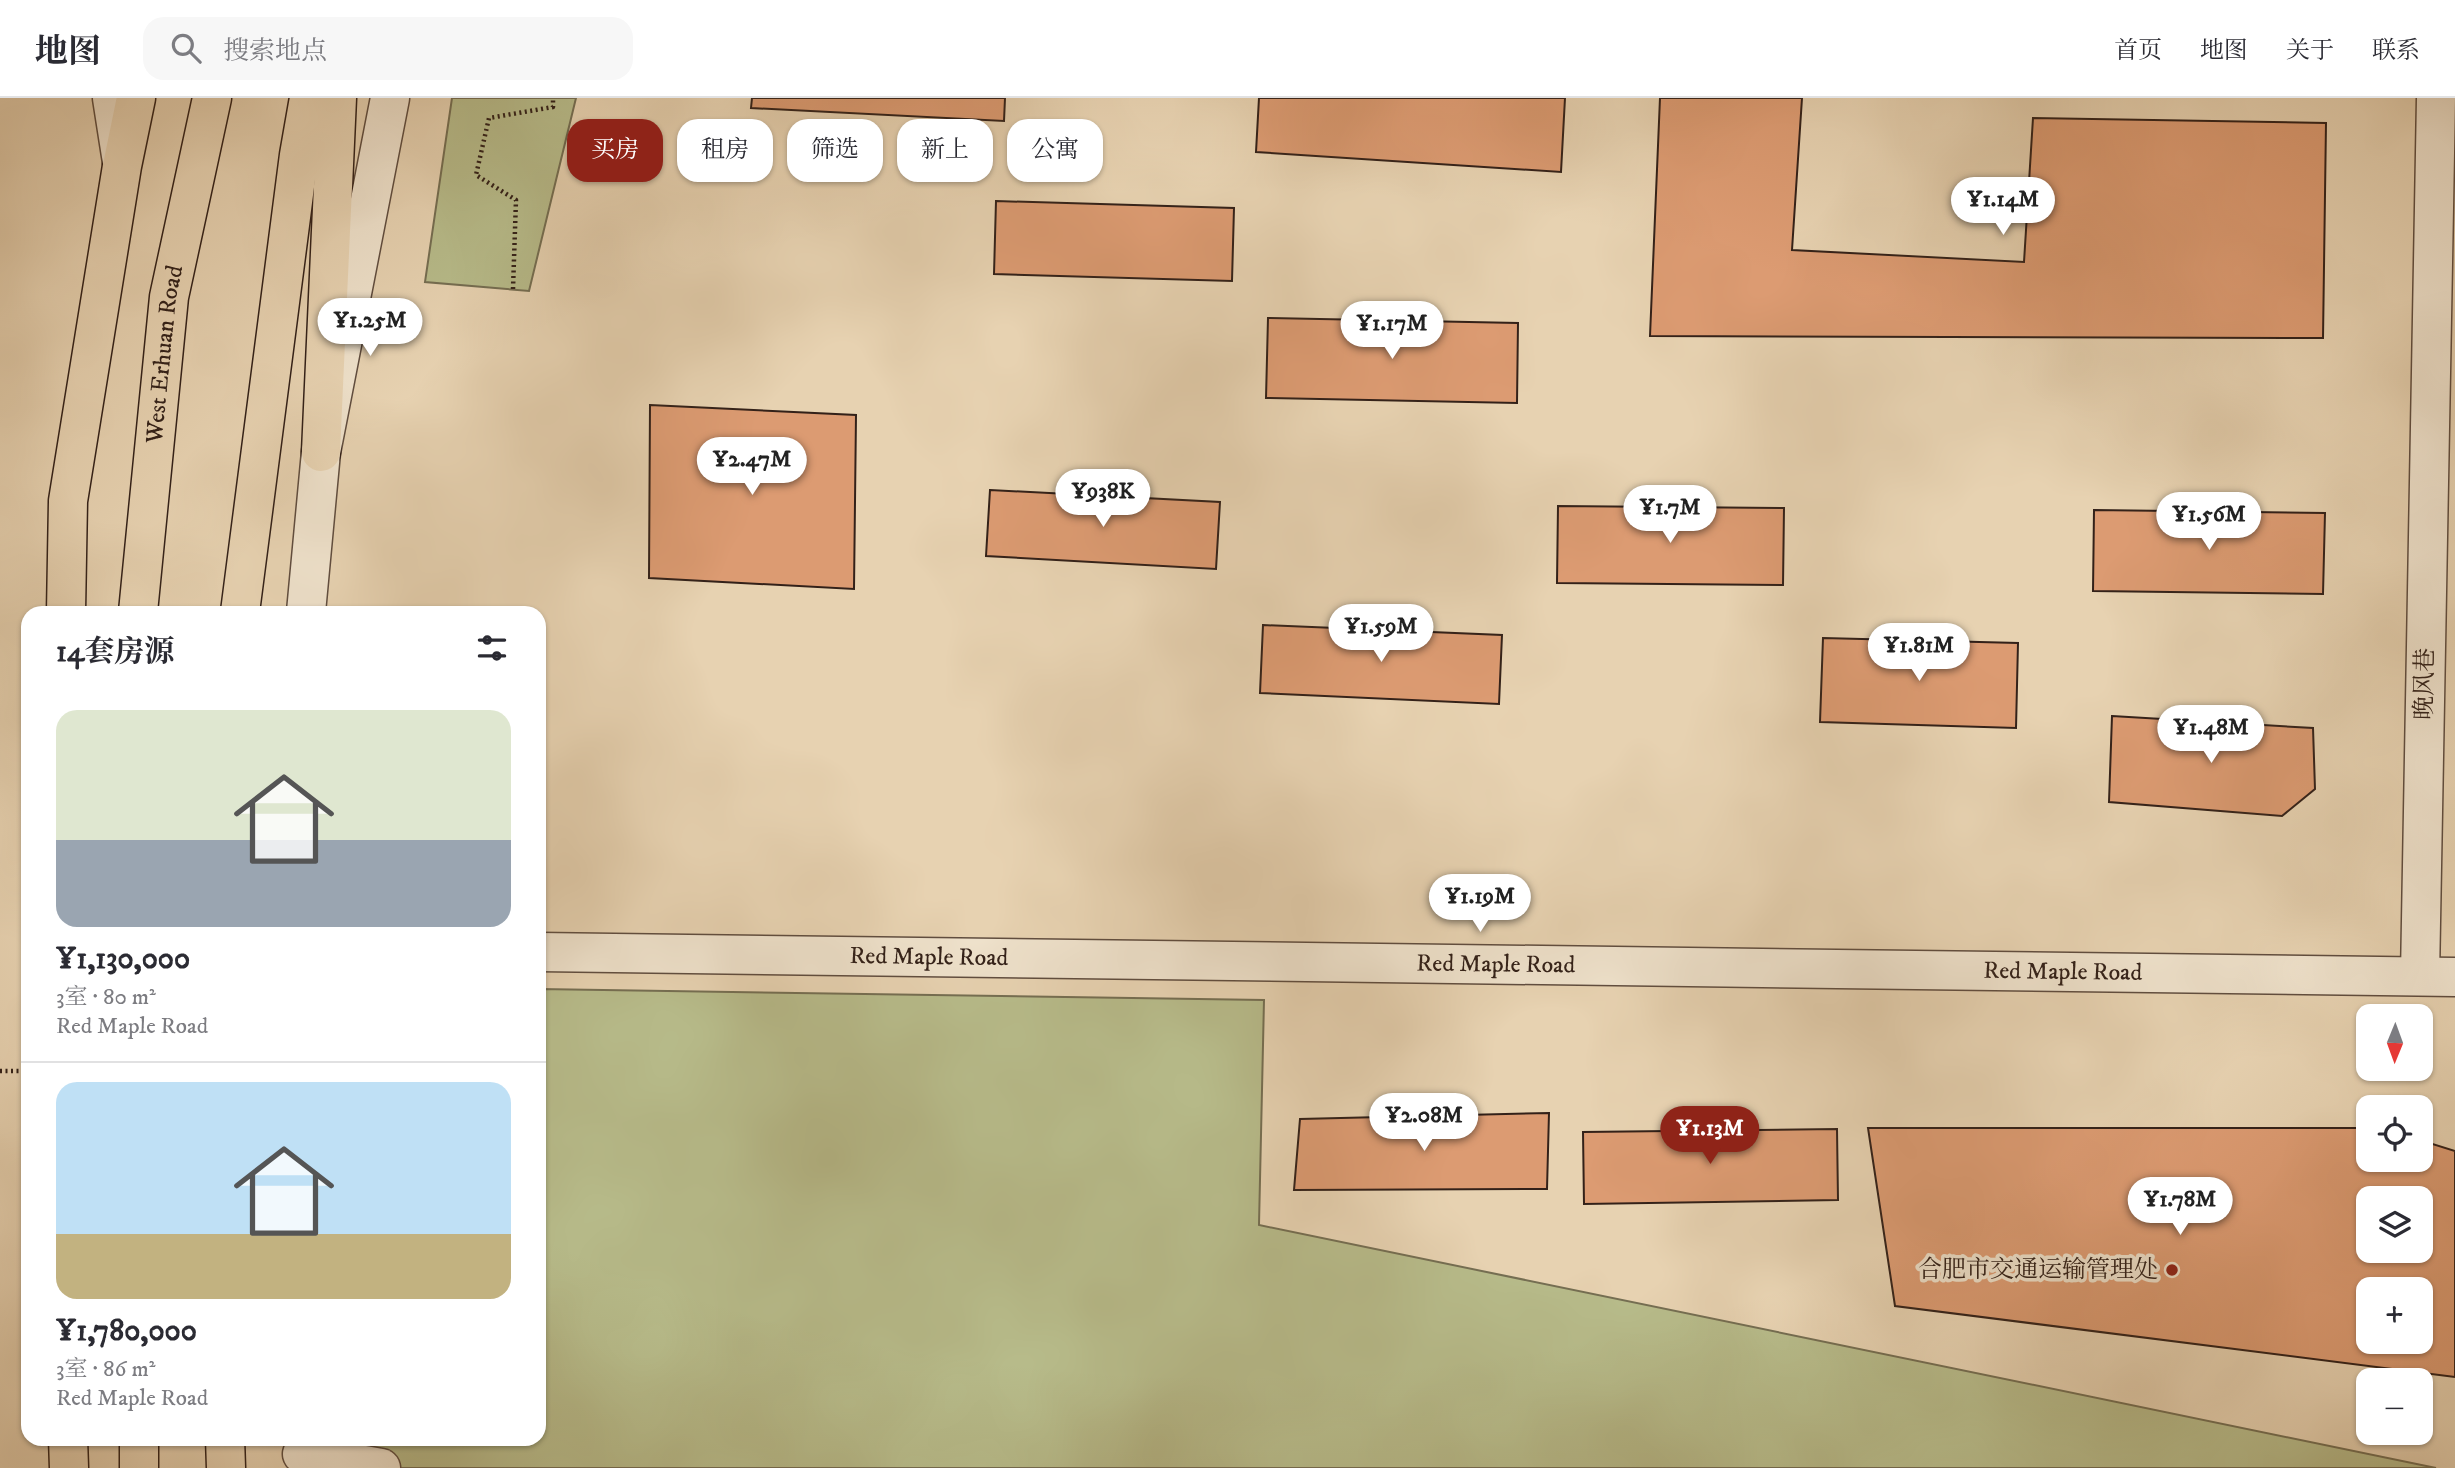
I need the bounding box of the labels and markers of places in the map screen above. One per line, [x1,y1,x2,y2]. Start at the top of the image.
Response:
pin: ¥1.14M [1946,178,2060,237]
pin: ¥1.25M [313,299,427,358]
pin: ¥1.17M [1335,302,1449,361]
pin: ¥2.47M [695,438,809,497]
pin: ¥938K [1054,470,1152,529]
pin: ¥1.7M [1621,486,1719,545]
pin: ¥1.56M [2152,492,2266,552]
pin: ¥1.59M [1324,604,1438,664]
pin: ¥1.81M [1862,624,1976,683]
pin: ¥1.48M [2154,706,2268,765]
pin: ¥1.19M [1423,874,1537,934]
pin: ¥2.08M [1367,1094,1481,1153]
pin: ¥1.13M [1653,1107,1767,1166]
pin: ¥1.78M [2123,1178,2237,1237]
place label: 合肥市交通运输管理处 [1918,1255,2158,1285]
marker: 合肥市交通运输管理处 [2164,1262,2180,1278]

